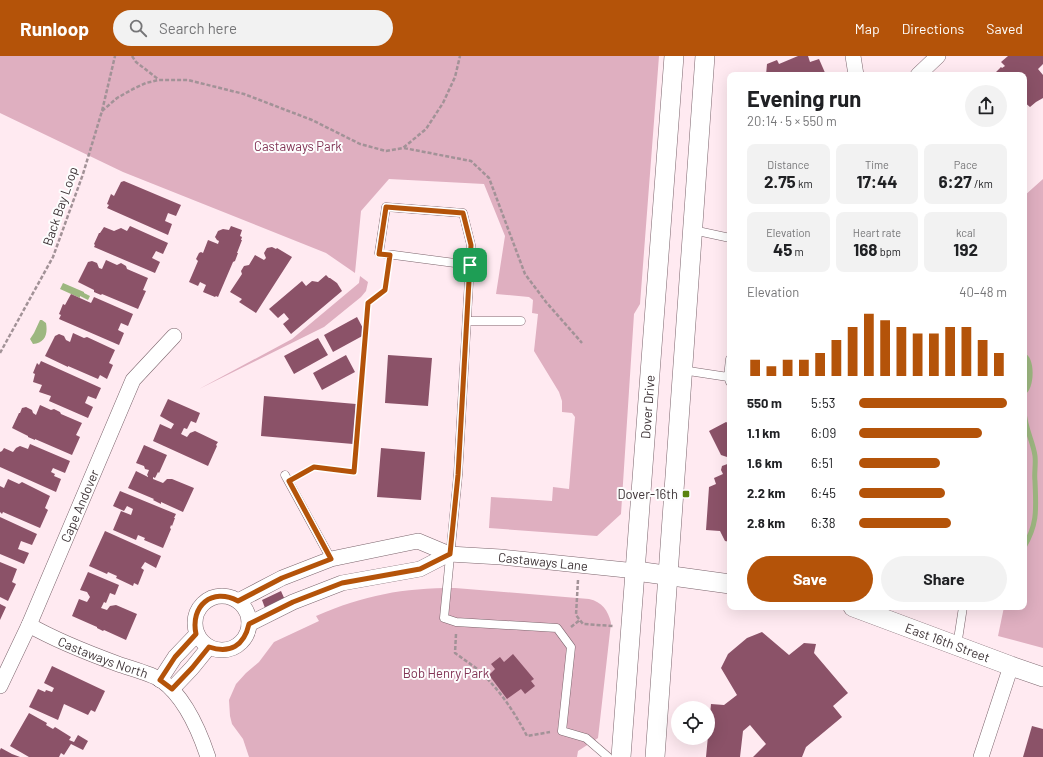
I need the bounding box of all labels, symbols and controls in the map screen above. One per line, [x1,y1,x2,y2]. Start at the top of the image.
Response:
search box [113,10,393,46]
text: Runloop [20,17,89,40]
icon: search [127,17,149,39]
text: Search here [159,19,237,37]
text: Map [855,20,880,37]
text: Directions [902,20,964,37]
text: Saved [986,20,1023,37]
text: Evening run [747,85,861,111]
button: share [965,85,1007,127]
text: 20:14 · 5 × 550 m [747,113,837,129]
park label: Castaways Park [254,138,342,154]
text: Distance [767,158,809,171]
text: Time [865,158,889,171]
text: Pace [954,158,977,171]
street label: Back Bay Loop [39,164,81,248]
text: 2.75 [764,171,796,191]
text: 17:44 [856,171,898,191]
text: 6:27 [938,171,972,191]
text: km [796,177,813,190]
text: /km [972,177,993,190]
text: Elevation [766,226,810,239]
text: Heart rate [853,226,901,239]
text: kcal [956,226,975,239]
text: 45 [773,239,792,259]
text: 168 [853,239,877,259]
text: 192 [953,239,978,259]
text: m [792,245,804,258]
text: bpm [877,245,901,258]
pin [453,248,487,282]
icon: arrive [459,254,481,276]
text: Elevation [747,284,799,300]
text: 40–48 m [959,284,1007,300]
street label: Dover Drive [637,374,658,440]
text: 550 m [747,395,782,411]
text: 5:53 [811,395,835,411]
text: 1.1 km [747,425,780,441]
text: 6:09 [811,425,836,441]
text: 1.6 km [747,455,782,471]
text: 6:51 [811,455,833,471]
street label: Cape Andover [57,467,102,545]
text: 2.2 km [747,485,785,501]
text: 6:45 [811,485,836,501]
place label: Dover-16th [617,486,678,502]
marker: Dover-16th [681,489,691,499]
text: 2.8 km [747,515,785,531]
text: 6:38 [811,515,836,531]
street label: Castaways Lane [497,549,589,574]
button: Save [747,556,873,602]
button: Share [881,556,1007,602]
street label: East 16th Street [903,619,992,665]
street label: Castaways North [56,633,150,681]
park label: Bob Henry Park [403,665,490,681]
map controls [671,701,715,745]
button: locate [671,701,715,745]

